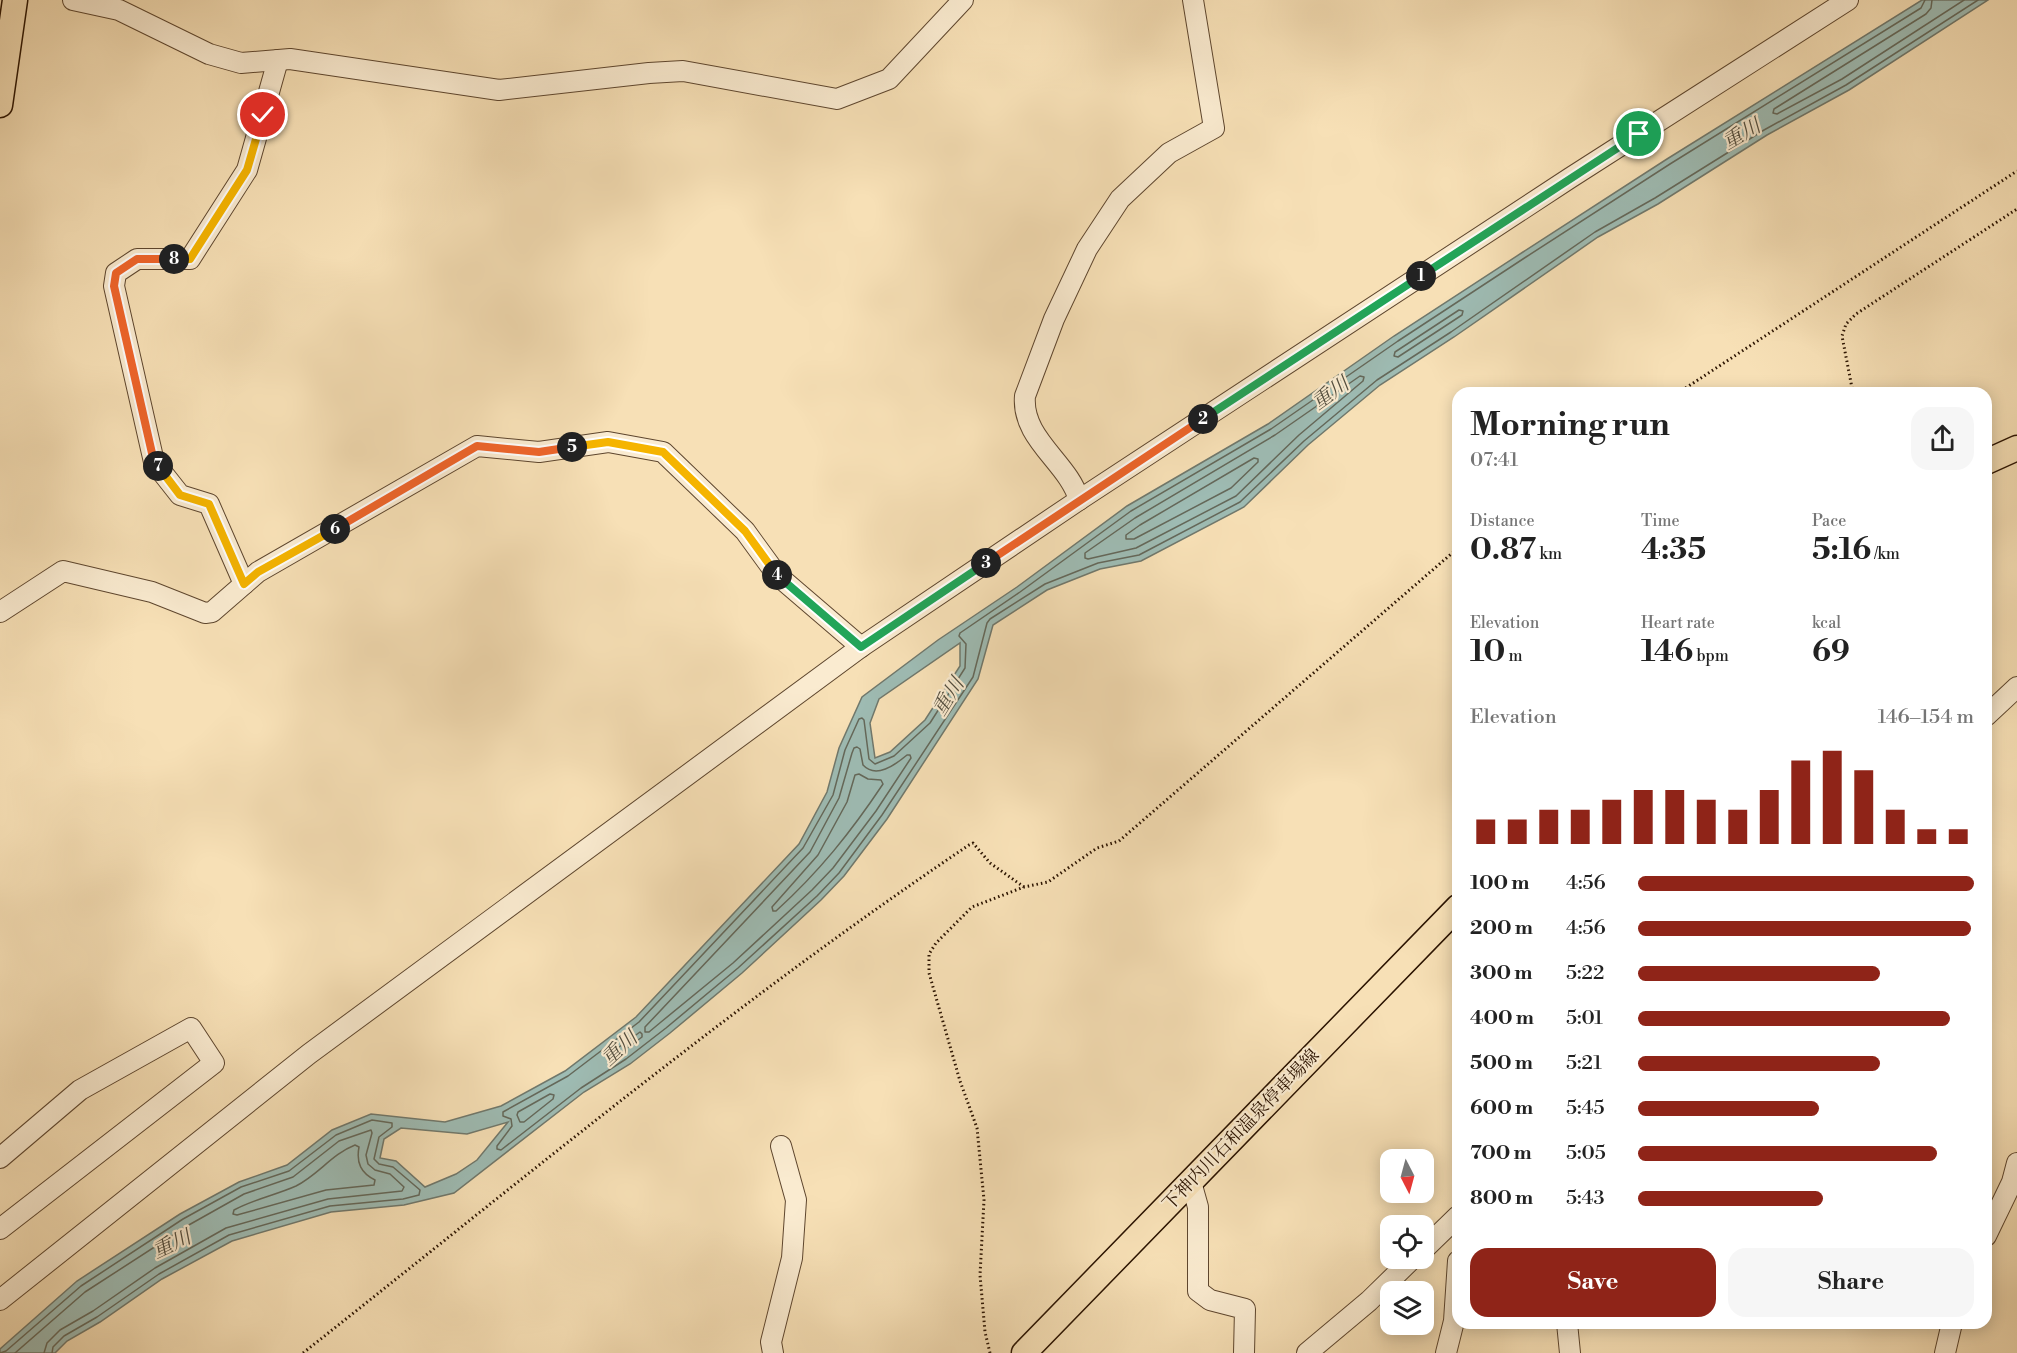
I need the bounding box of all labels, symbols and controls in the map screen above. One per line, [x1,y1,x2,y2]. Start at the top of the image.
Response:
pin [237,89,288,140]
icon: check [246,98,279,131]
pin [1613,108,1664,159]
water label: 重川 [1718,113,1767,156]
icon: arrive [1622,117,1655,150]
pin: 8 [159,244,189,274]
text: 8 [169,249,179,269]
pin: 1 [1406,261,1436,291]
text: 1 [1417,266,1425,286]
water label: 重川 [1307,371,1356,416]
pin: 2 [1188,404,1218,434]
text: Morning run [1470,405,1670,446]
button: share [1911,407,1974,470]
text: 2 [1198,409,1208,429]
pin: 5 [557,432,587,462]
text: 5 [567,437,577,457]
text: 07:41 [1470,448,1518,473]
pin: 7 [143,451,173,481]
text: 7 [153,456,163,476]
text: Distance [1470,511,1535,531]
text: Time [1641,511,1680,531]
text: Pace [1812,511,1846,531]
pin: 6 [320,514,350,544]
text: 6 [330,519,340,539]
text: 0.87 [1470,531,1536,569]
text: 4:35 [1641,531,1706,569]
text: 5:16 [1812,531,1871,569]
text: km [1536,544,1562,564]
text: /km [1871,544,1900,564]
pin: 3 [971,548,1001,578]
text: 3 [981,553,991,573]
pin: 4 [762,560,792,590]
text: 4 [772,565,782,585]
text: Elevation [1470,613,1539,633]
text: Heart rate [1641,613,1715,633]
text: kcal [1812,613,1841,633]
text: 10 [1470,633,1505,671]
text: 146 [1641,633,1693,671]
text: 69 [1812,633,1850,671]
text: m [1505,646,1523,666]
text: bpm [1693,646,1729,666]
water label: 重川 [928,672,971,721]
text: Elevation [1470,705,1557,730]
text: 146–154 m [1878,705,1974,730]
text: 100 m [1470,871,1529,896]
text: 4:56 [1566,871,1606,896]
text: 200 m [1470,916,1533,941]
text: 4:56 [1566,916,1606,941]
text: 300 m [1470,961,1533,986]
text: 5:22 [1566,961,1604,986]
text: 400 m [1470,1006,1534,1031]
text: 5:01 [1566,1006,1603,1031]
water label: 重川 [597,1025,645,1072]
street label: 下神内川石和温泉停車場線 [1158,1044,1324,1216]
text: 500 m [1470,1051,1533,1076]
text: 5:21 [1566,1051,1602,1076]
text: 600 m [1470,1096,1533,1121]
text: 5:45 [1566,1096,1604,1121]
text: 700 m [1470,1141,1532,1166]
text: 5:05 [1566,1141,1606,1166]
north arrow [1380,1149,1434,1203]
map controls [1380,1149,1434,1335]
text: 800 m [1470,1186,1533,1211]
text: 5:43 [1566,1186,1604,1211]
button: locate [1380,1215,1434,1269]
water label: 重川 [149,1224,197,1265]
button: Save [1470,1248,1716,1317]
button: Share [1728,1248,1974,1317]
button: layers [1380,1281,1434,1335]

